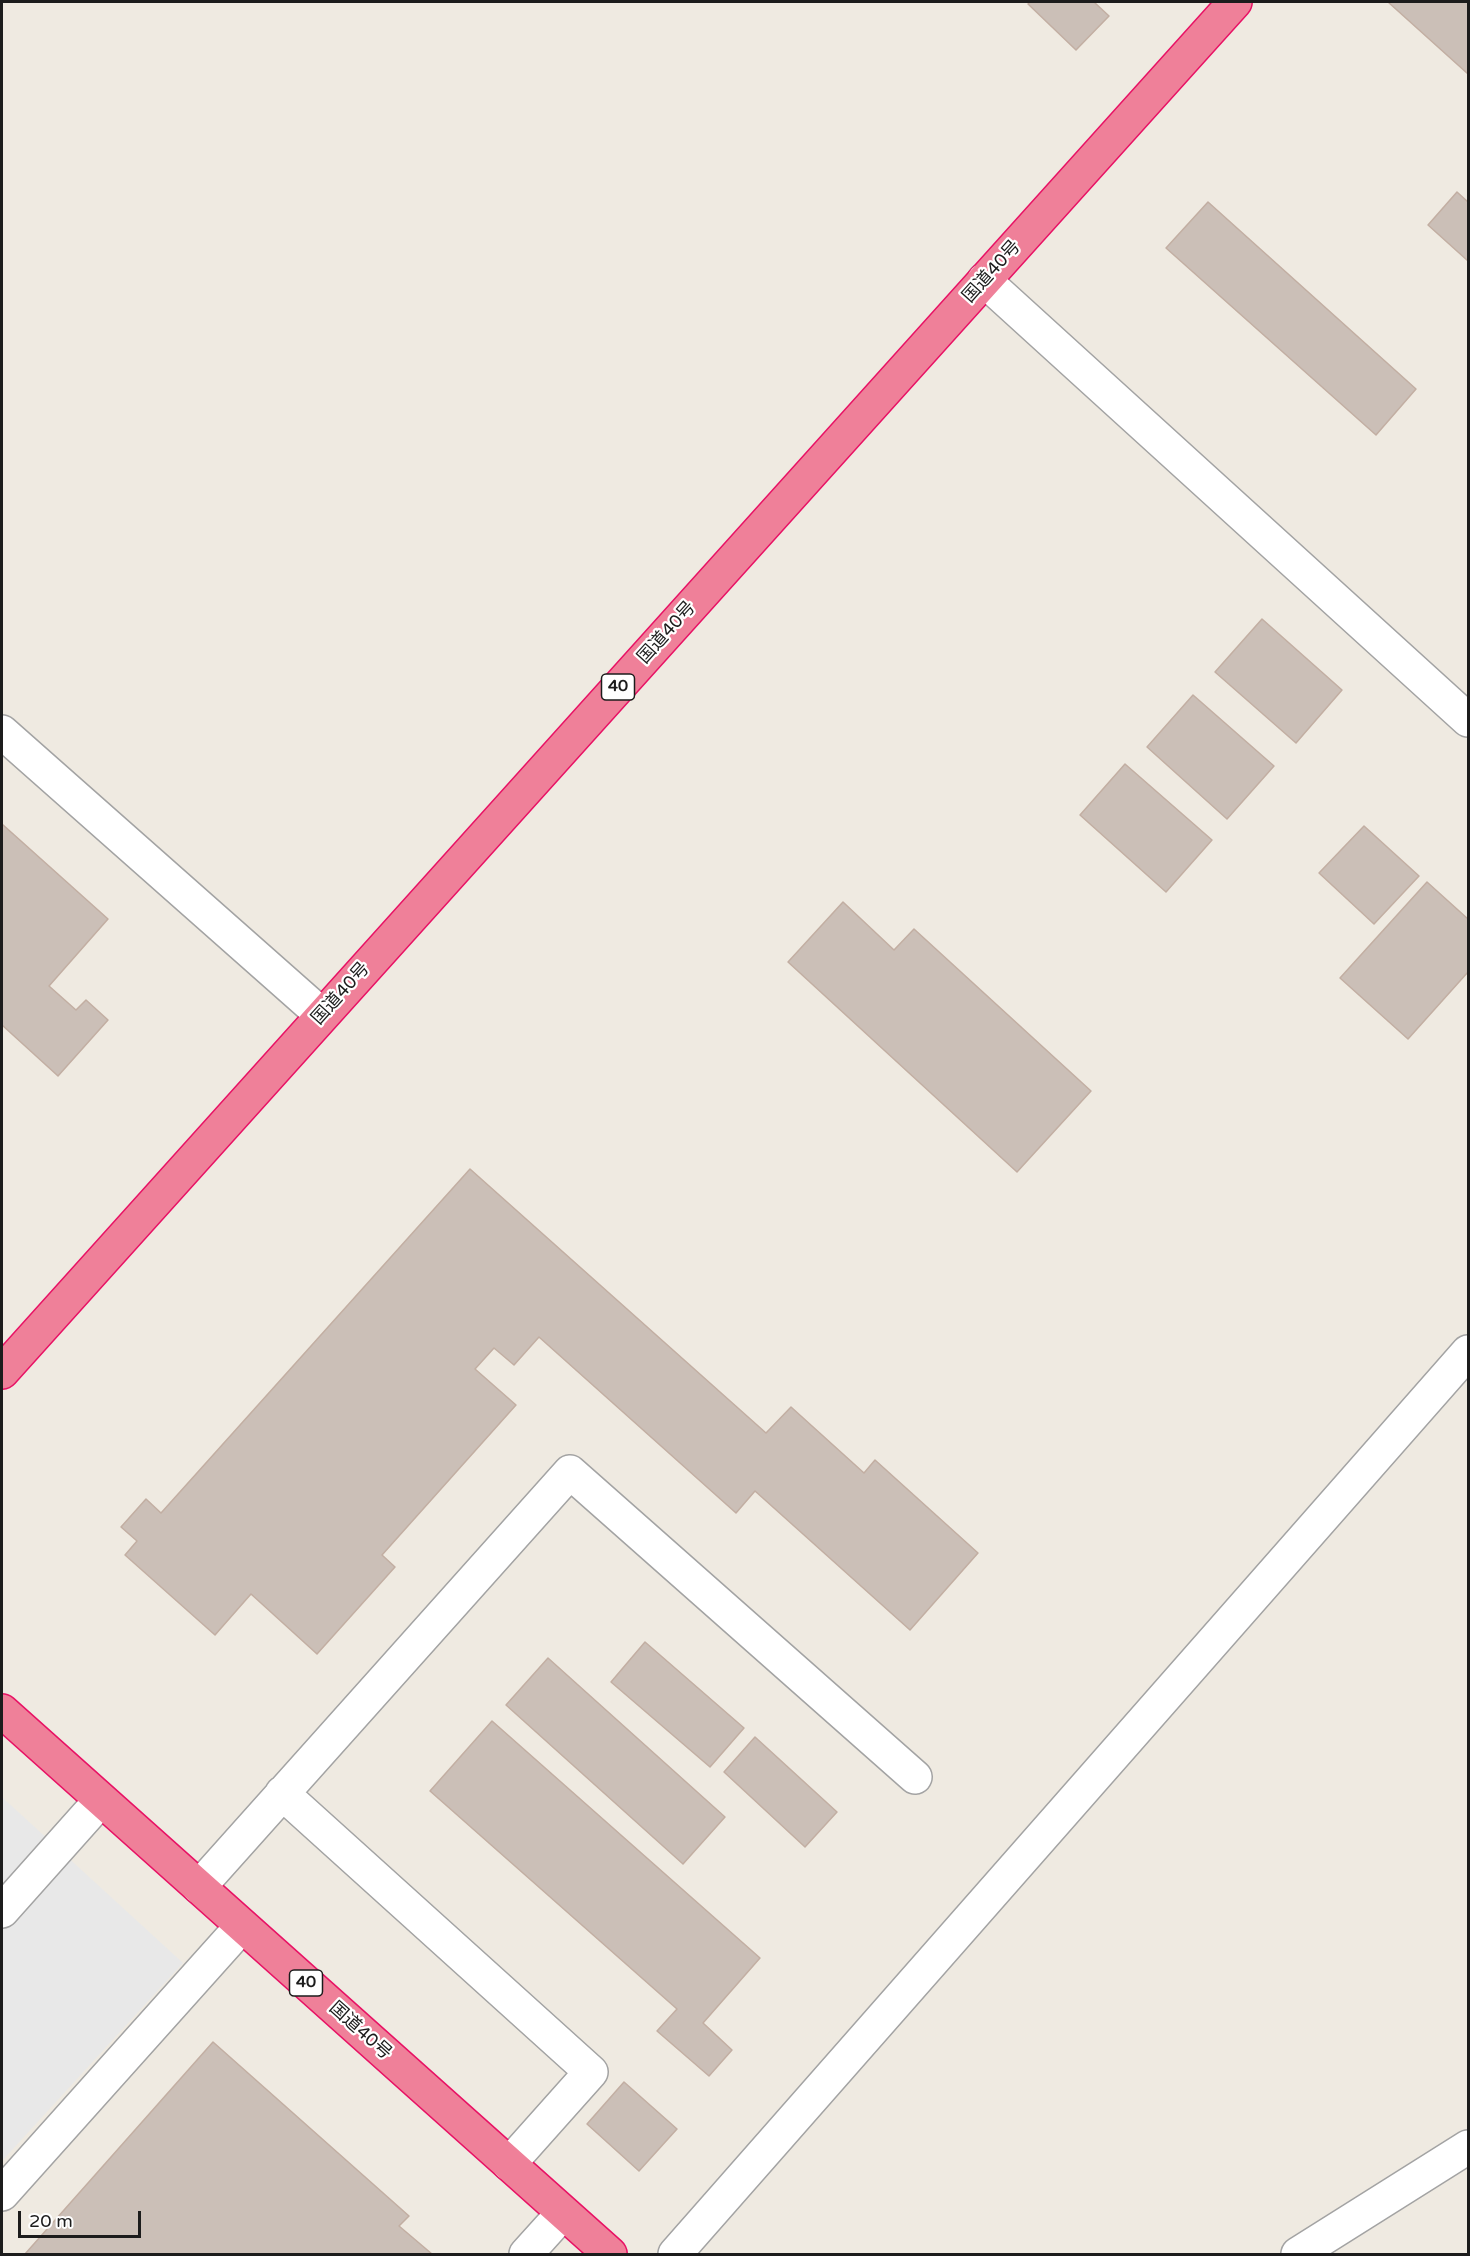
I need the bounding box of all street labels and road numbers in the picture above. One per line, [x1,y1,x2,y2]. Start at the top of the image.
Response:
street label: 国道40号 [958,236,1026,308]
street label: 国道40号 [633,597,701,669]
road number: 40 [602,674,634,700]
street label: 国道40号 [307,958,375,1030]
road number: 40 [290,1970,322,1996]
street label: 国道40号 [324,1997,396,2065]

